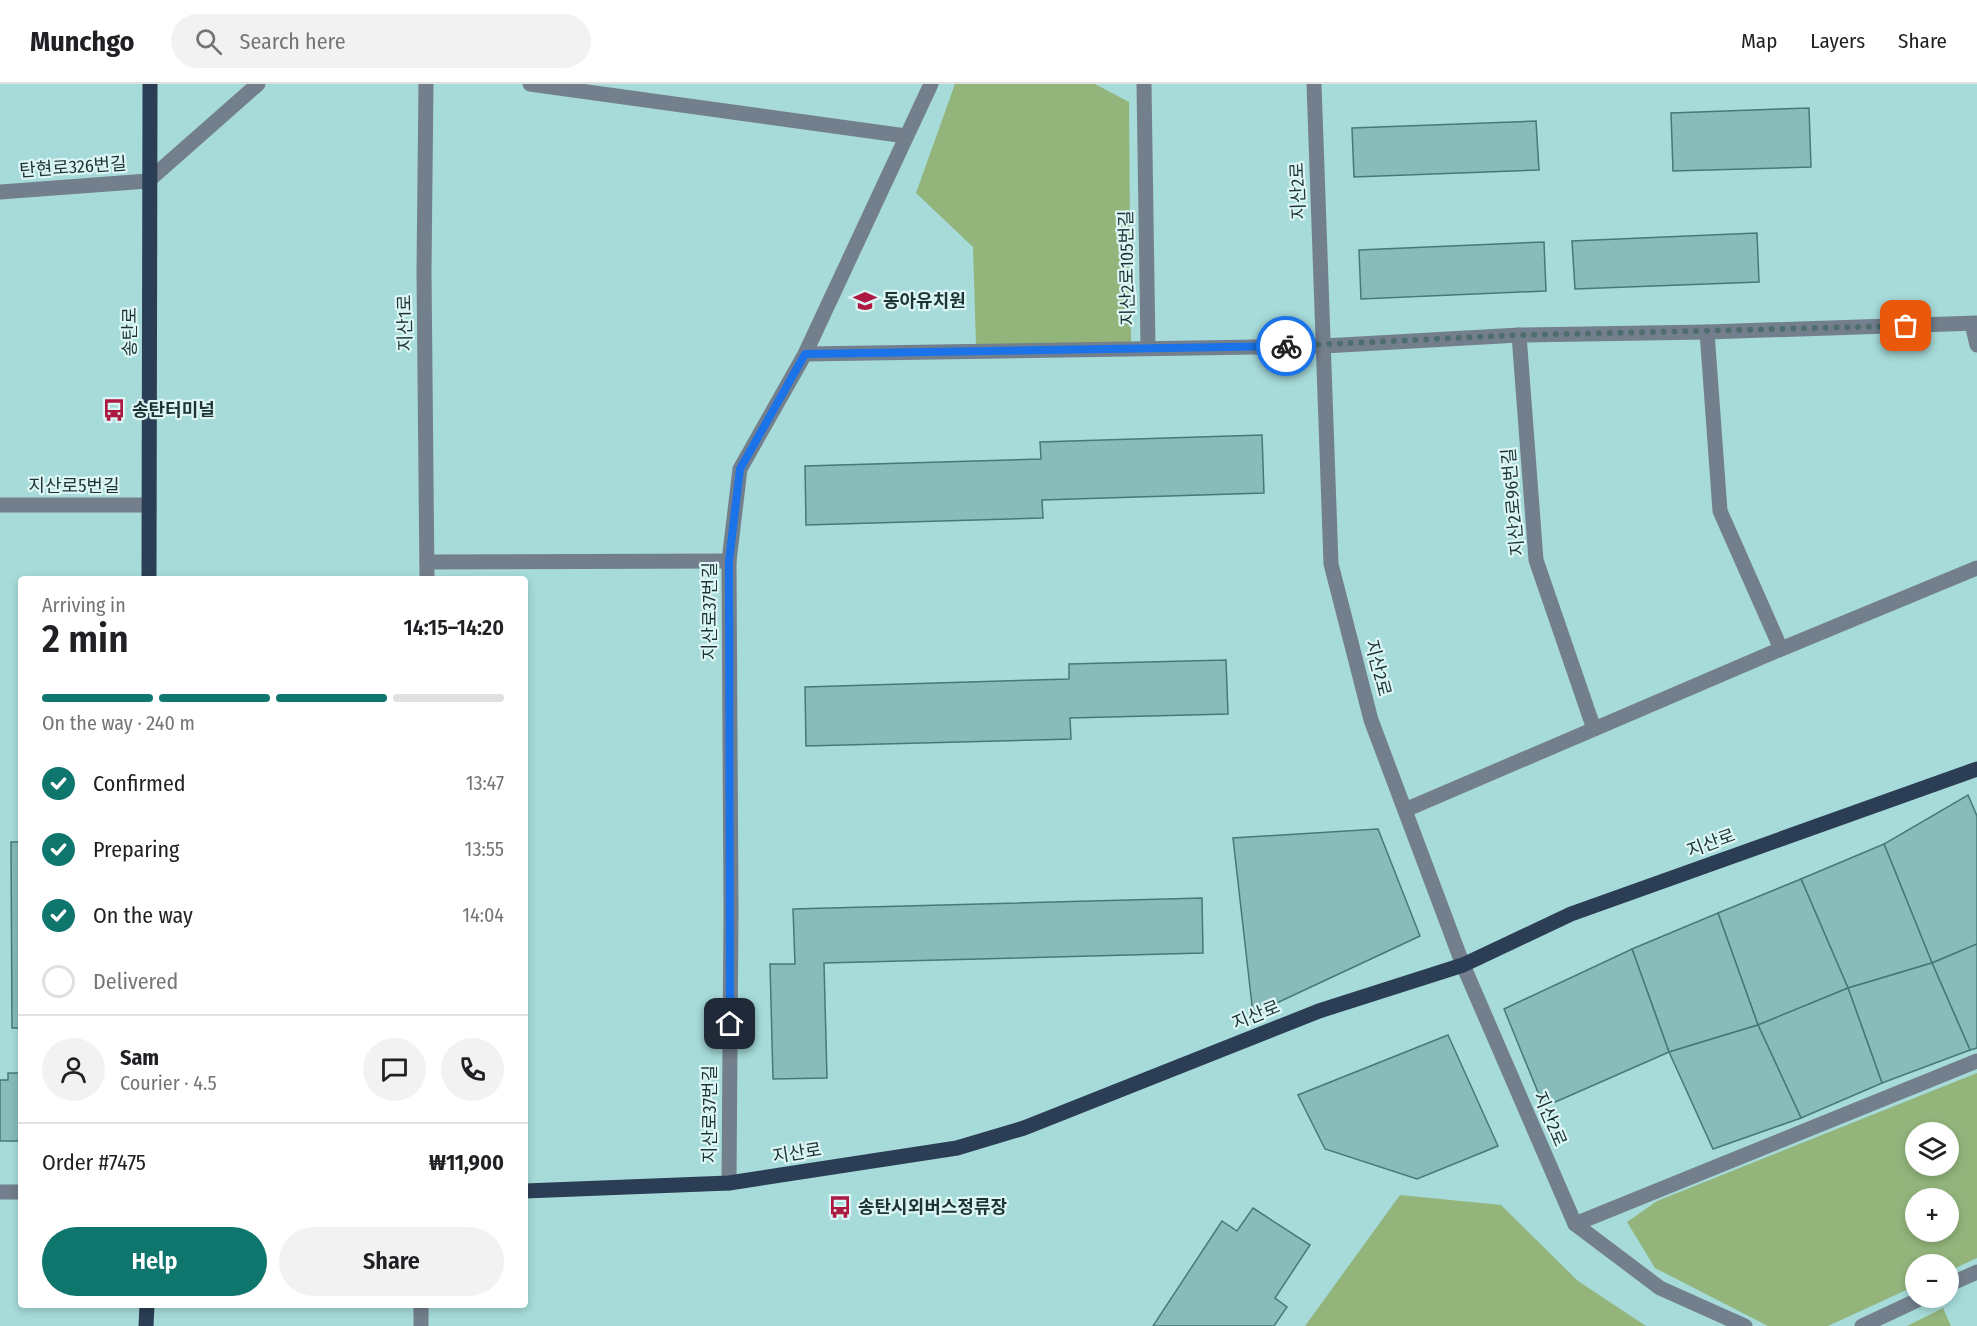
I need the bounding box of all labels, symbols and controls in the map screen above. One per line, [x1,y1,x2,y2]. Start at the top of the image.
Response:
search box [171,14,591,68]
text: Munchgo [30,25,135,58]
icon: search [192,25,225,58]
text: Search here [240,28,346,55]
text: Map [1741,28,1777,54]
text: Layers [1810,28,1865,54]
text: Share [1898,28,1947,54]
street label: 탄현로326번길 [19,152,127,182]
street label: 지산2로 [1286,162,1310,220]
street label: 지산2로105번길 [1115,210,1139,326]
school or university icon: 동아유치원 [852,288,878,314]
place label: 동아유치원 [883,290,966,312]
street label: 지산1로 [394,294,416,352]
pin [1880,300,1931,351]
street label: 송탄로 [119,307,141,357]
icon: bag [1889,309,1922,342]
courier [1256,316,1316,376]
icon: bike [1270,330,1303,363]
bus stop icon: 송탄터미널 [101,397,127,423]
place label: 송탄터미널 [132,399,215,421]
street label: 지산2로96번길 [1497,447,1529,557]
street label: 지산로5번길 [28,475,120,497]
street label: 지산로37번길 [699,562,721,660]
text: Arriving in [42,593,126,617]
text: 14:15–14:20 [404,614,504,641]
text: 2 min [42,616,129,662]
street label: 지산2로 [1360,637,1396,699]
text: On the way · 240 m [42,711,195,735]
icon: check [42,767,75,800]
text: Confirmed [93,770,186,797]
text: 13:47 [466,771,504,795]
street label: 지산로 [1684,824,1738,862]
icon: check [42,833,75,866]
text: Preparing [93,836,179,863]
text: 13:55 [465,837,504,861]
icon: check [42,899,75,932]
text: On the way [93,902,193,929]
text: 14:04 [462,903,504,927]
text: Delivered [93,968,178,995]
street label: 지산로 [1229,995,1283,1035]
pin [704,998,755,1049]
icon: home [713,1007,746,1040]
button: person [42,1038,105,1101]
button: chat [363,1038,426,1101]
button: phone [441,1038,504,1101]
text: Sam [120,1044,159,1071]
street label: 지산로37번길 [699,1065,721,1163]
text: Courier · 4.5 [120,1071,217,1095]
street label: 지산2로 [1529,1088,1571,1150]
map controls [1905,1122,1959,1308]
button: layers [1905,1122,1959,1176]
street label: 지산로 [771,1138,823,1168]
text: Order #7475 [42,1149,146,1176]
text: ₩11,900 [429,1149,504,1176]
button: + [1905,1188,1959,1242]
bus stop icon: 송탄시외버스정류장 [827,1194,853,1220]
place label: 송탄시외버스정류장 [858,1196,1007,1218]
button: Help [42,1227,267,1296]
button: Share [279,1227,504,1296]
button: − [1905,1254,1959,1308]

